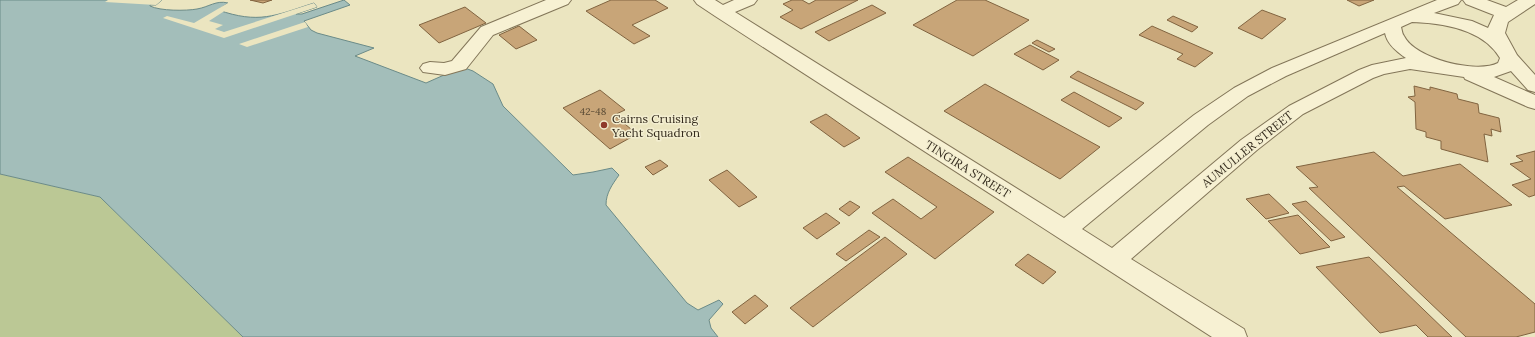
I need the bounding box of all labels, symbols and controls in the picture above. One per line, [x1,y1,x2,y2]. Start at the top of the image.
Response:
house number: 42-48 [580,105,607,118]
street label: AUMULLER STREET [1198,107,1296,191]
place label: Cairns Cruising Yacht Squadron [611,111,700,140]
marker: Cairns Cruising Yacht Squadron [599,120,609,130]
street label: TINGIRA STREET [923,137,1014,201]

